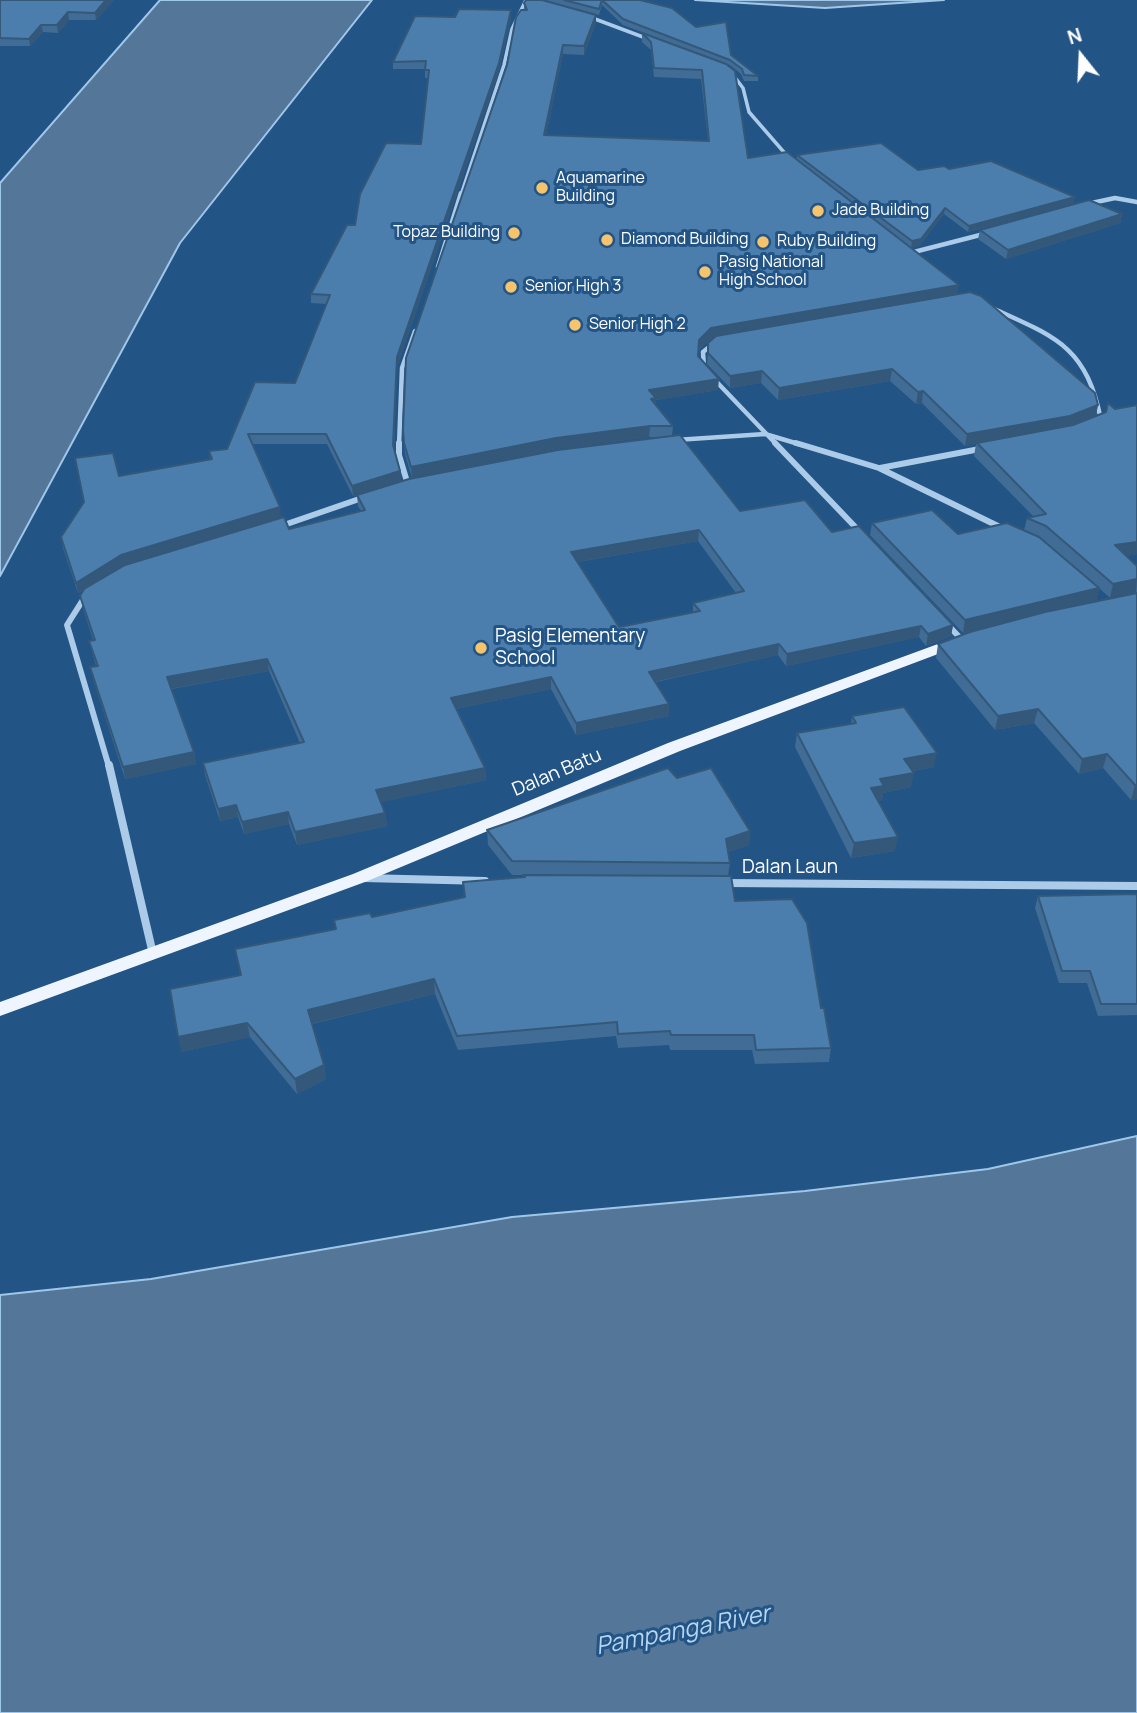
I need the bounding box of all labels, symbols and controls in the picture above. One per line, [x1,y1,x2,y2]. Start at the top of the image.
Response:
north arrow [1046,21,1116,91]
text: N [1064,22,1085,51]
place label: Aquamarine Building [556,169,645,207]
marker: Aquamarine Building [534,180,550,196]
place label: Jade Building [832,201,929,221]
marker: Jade Building [810,203,826,219]
place label: Topaz Building [393,223,500,243]
marker: Topaz Building [506,225,522,241]
place label: Diamond Building [621,230,748,250]
marker: Diamond Building [599,232,615,248]
place label: Ruby Building [777,232,876,252]
marker: Ruby Building [755,234,771,250]
place label: Pasig National High School [719,253,824,291]
marker: Pasig National High School [697,264,713,280]
place label: Senior High 3 [525,277,621,297]
marker: Senior High 3 [503,279,519,295]
place label: Senior High 2 [589,315,686,335]
marker: Senior High 2 [567,317,583,333]
place label: Pasig Elementary School [495,626,645,670]
marker: Pasig Elementary School [473,640,489,656]
street label: Dalan Batu [509,744,605,802]
street label: Dalan Laun [742,857,838,879]
water label: Pampanga River [593,1600,773,1662]

